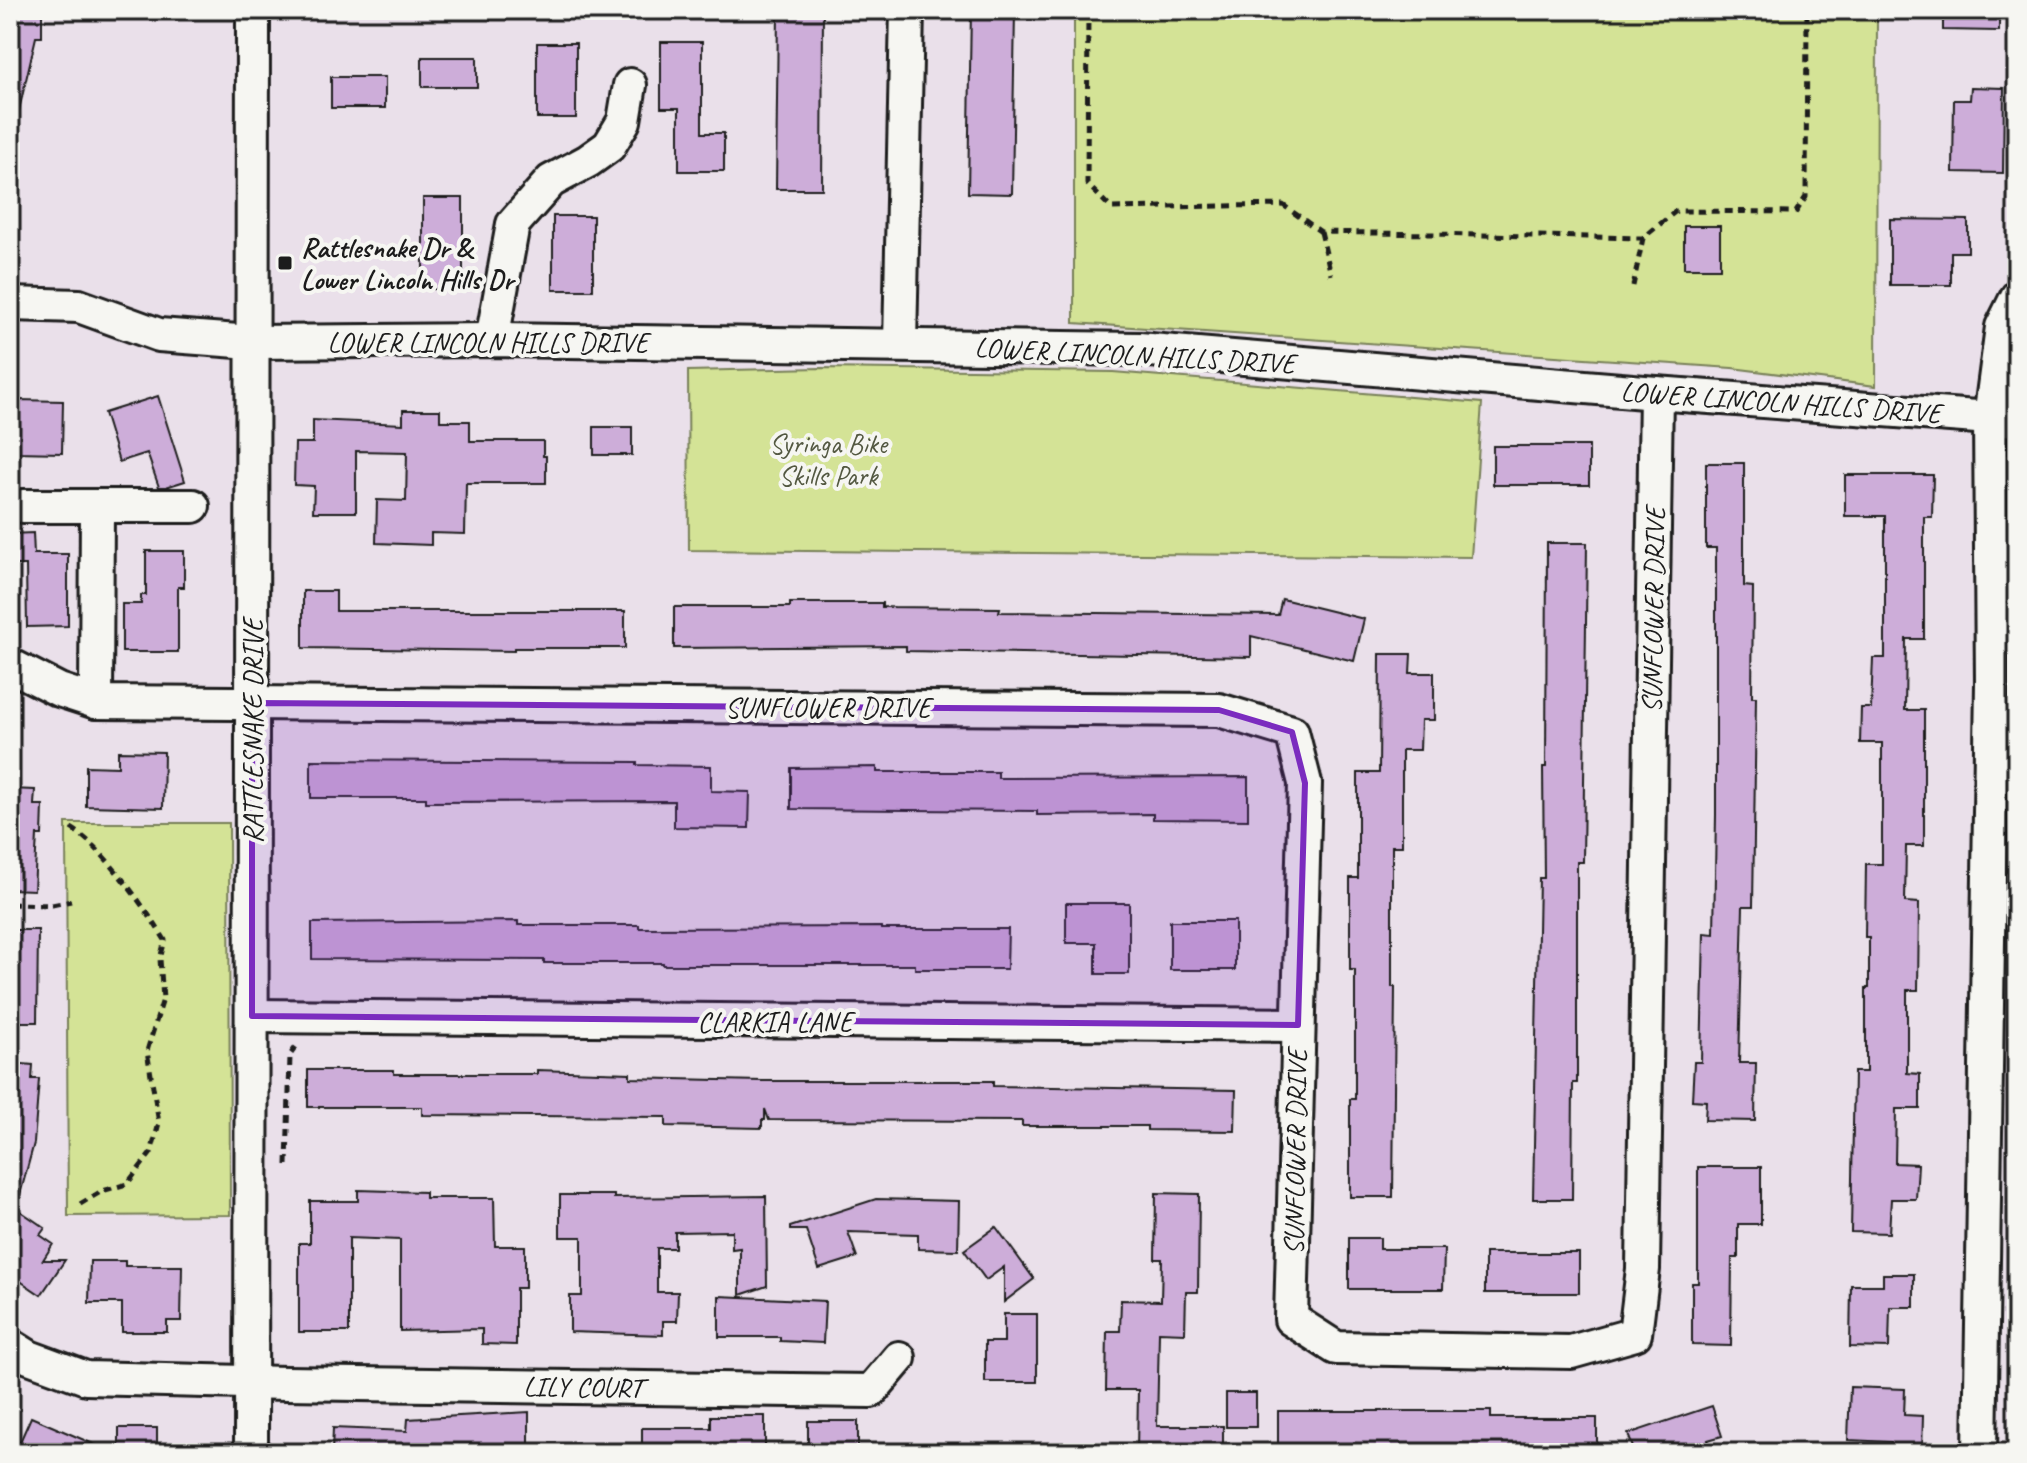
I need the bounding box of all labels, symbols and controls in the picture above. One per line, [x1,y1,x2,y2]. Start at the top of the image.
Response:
place label: Rattlesnake Dr & Lower Lincoln Hills Dr [301,230,516,297]
marker: Rattlesnake Dr & Lower Lincoln Hills Dr [276,254,294,272]
street label: LOWER LINCOLN HILLS DRIVE [328,325,652,360]
street label: LOWER LINCOLN HILLS DRIVE [974,329,1300,381]
street label: LOWER LINCOLN HILLS DRIVE [1620,373,1946,431]
park label: Syringa Bike Skills Park [769,426,889,493]
street label: SUNFLOWER DRIVE [1634,503,1672,713]
street label: RATTLESNAKE DRIVE [235,615,270,843]
street label: SUNFLOWER DRIVE [725,690,935,725]
street label: CLARKIA LANE [697,1004,856,1039]
street label: SUNFLOWER DRIVE [1276,1045,1314,1255]
street label: LILY COURT [523,1368,650,1406]

